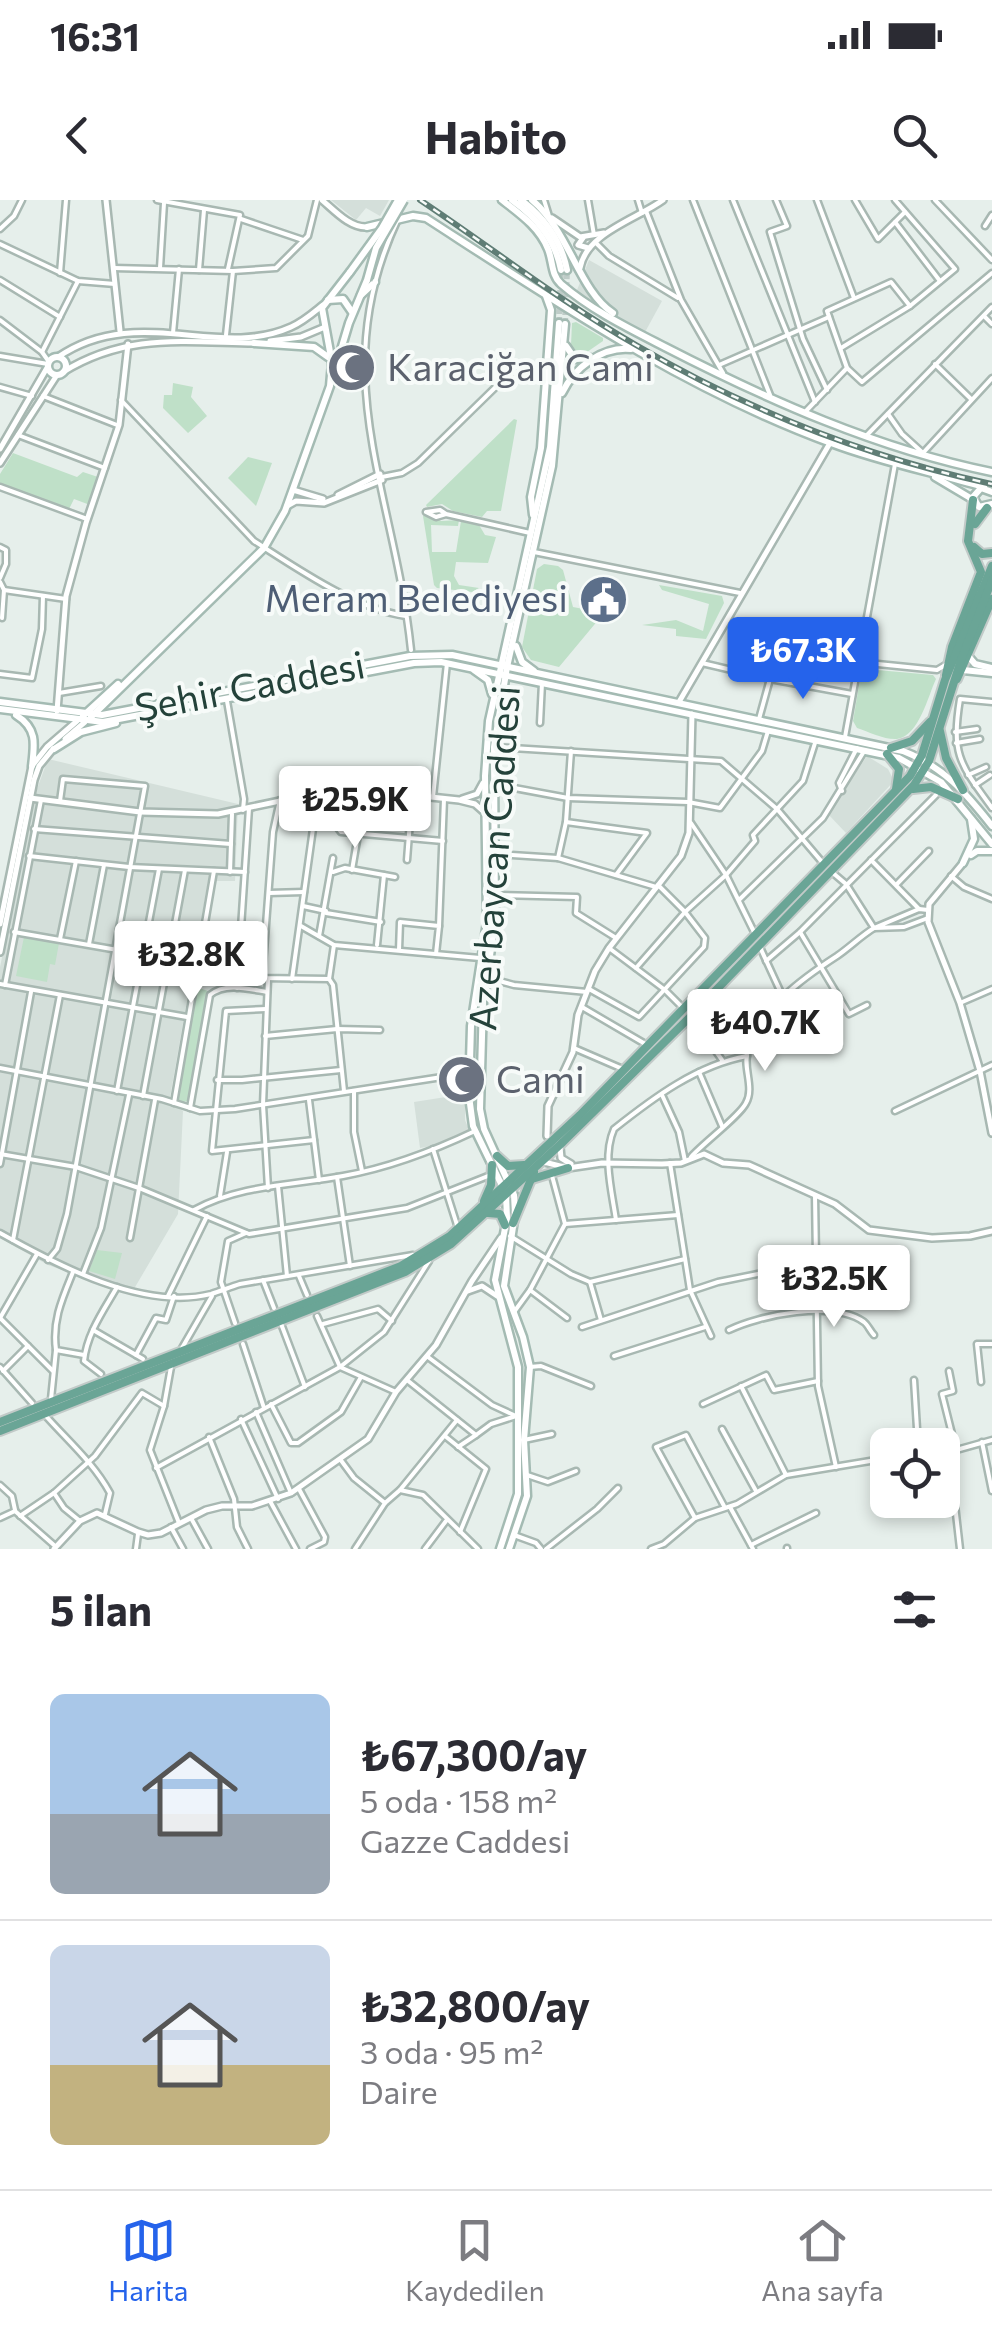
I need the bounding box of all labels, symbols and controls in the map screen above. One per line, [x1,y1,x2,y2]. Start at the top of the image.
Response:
text: 16:31 [50,12,140,59]
icon: back [50,108,105,163]
text: Habito [425,108,567,163]
icon: search [887,108,942,163]
mosque icon: Karaciğan Cami [326,342,378,394]
place label: Karaciğan Cami [387,342,654,389]
place label: Meram Belediyesi [264,573,568,620]
public building icon: Meram Belediyesi [577,573,629,625]
pin: ₺67.3K [722,617,884,702]
text: ₺67.3K [750,629,856,669]
street label: Şehir Caddesi [131,639,368,730]
street label: Azerbaycan Caddesi [457,684,528,1032]
pin: ₺25.9K [274,766,436,851]
text: ₺25.9K [301,778,409,818]
pin: ₺32.8K [110,921,272,1006]
text: ₺32.8K [137,933,246,973]
pin: ₺40.7K [684,989,846,1074]
text: ₺40.7K [709,1001,821,1041]
mosque icon: Cami [435,1054,487,1106]
place label: Cami [496,1054,585,1101]
pin: ₺32.5K [753,1245,915,1330]
text: ₺32.5K [780,1257,888,1297]
map controls [870,1428,960,1518]
button: locate [870,1428,960,1518]
icon: filters [887,1582,942,1637]
text: 5 ilan [50,1583,152,1635]
text: ₺67,300/ay [360,1728,587,1780]
icon: home [130,1734,250,1854]
text: 5 oda · 158 m² [360,1780,557,1820]
text: Gazze Caddesi [360,1820,570,1860]
text: ₺32,800/ay [360,1979,590,2031]
icon: home [130,1985,250,2105]
text: 3 oda · 95 m² [360,2031,543,2071]
text: Daire [360,2071,438,2111]
tab: Harita [108,2213,188,2307]
tab: Kaydedilen [405,2213,545,2307]
tab: Ana sayfa [761,2213,884,2307]

